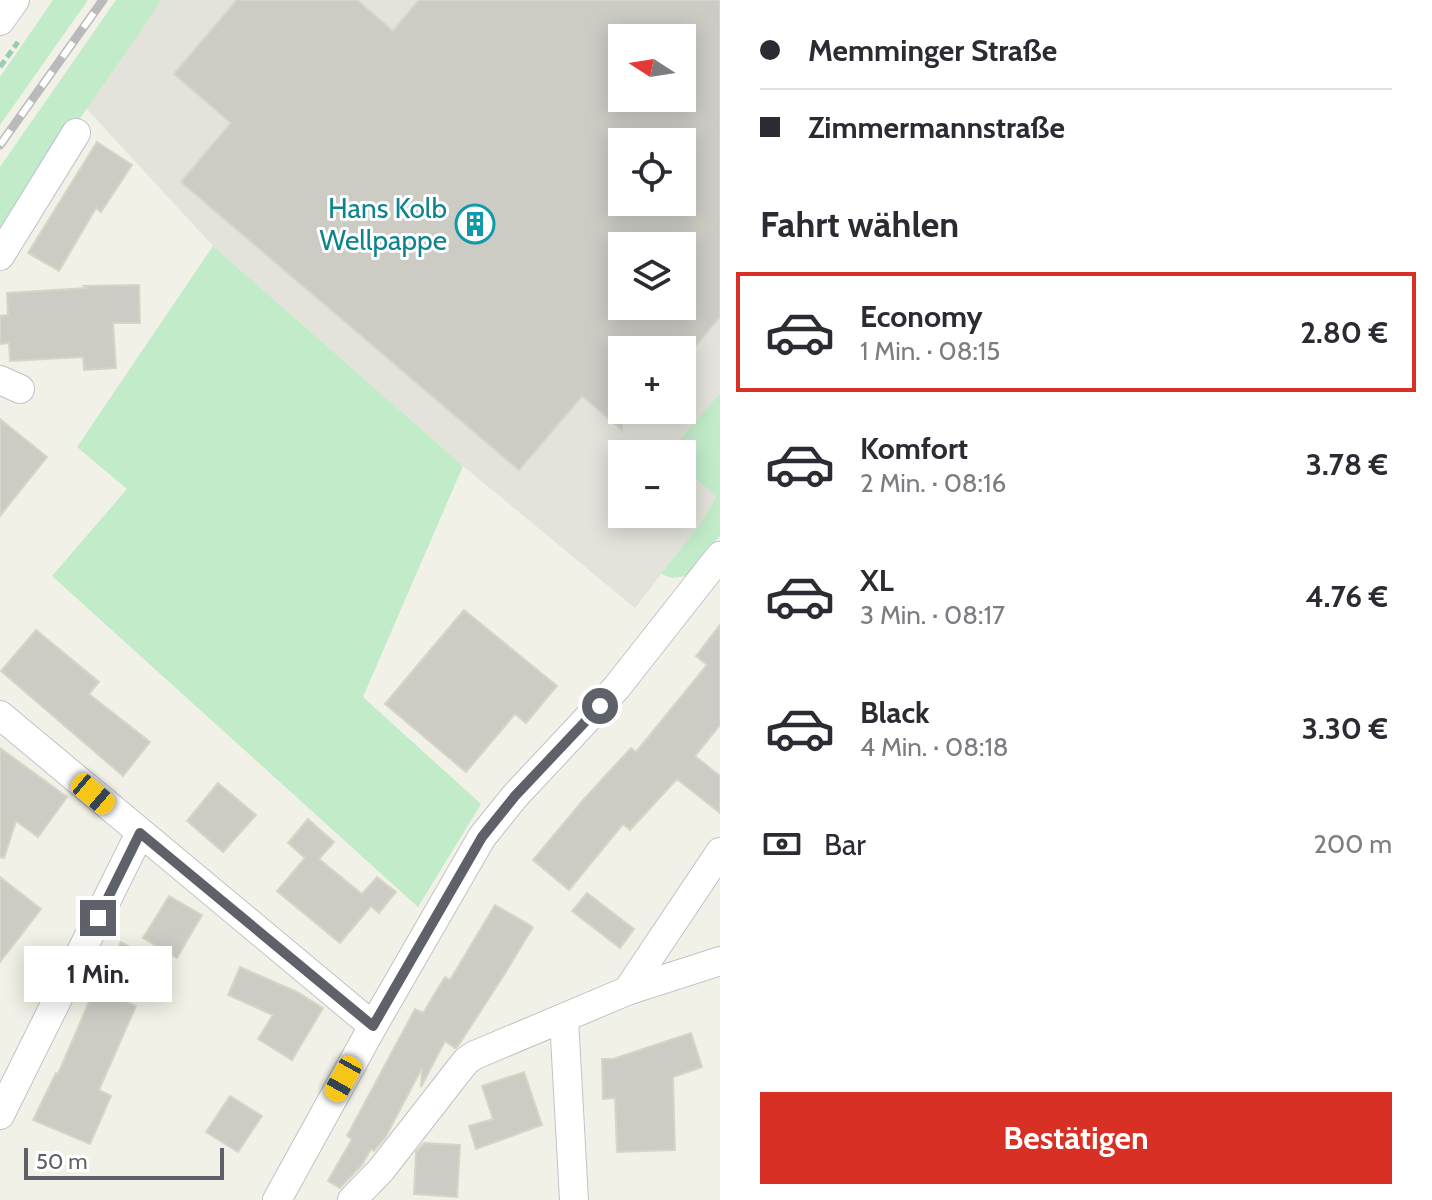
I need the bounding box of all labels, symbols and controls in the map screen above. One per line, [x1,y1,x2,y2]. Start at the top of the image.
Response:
north arrow [608,24,696,112]
map controls [608,24,696,528]
text: Memminger Straße [808,32,1057,69]
text: Zimmermannstraße [808,109,1065,146]
button: locate [608,128,696,216]
place label: Hans Kolb Wellpappe [319,191,447,257]
text: Fahrt wählen [760,202,959,246]
building icon: Hans Kolb Wellpappe [454,203,496,245]
button: layers [608,232,696,320]
icon: car [764,296,836,368]
text: Economy [860,298,983,335]
text: 2.80 € [1300,314,1388,351]
text: 1 Min. · 08:15 [860,335,1000,367]
button: + [608,336,696,424]
icon: car [764,428,836,500]
text: Komfort [860,430,968,467]
button: − [608,440,696,528]
text: 3.78 € [1306,446,1388,483]
text: 2 Min. · 08:16 [860,467,1006,499]
icon: car [764,560,836,632]
text: XL [860,562,894,599]
text: 4.76 € [1305,578,1388,615]
text: 3 Min. · 08:17 [860,599,1005,631]
route start [582,688,618,724]
icon: car [764,692,836,764]
text: Black [860,694,930,731]
text: 3.30 € [1302,710,1388,747]
text: 4 Min. · 08:18 [860,731,1009,763]
car [67,769,119,819]
icon: cash [760,822,804,866]
text: Bar [824,826,866,863]
text: 200 m [1313,828,1392,860]
route end [80,900,116,936]
callout: 1 Min. [24,946,172,1002]
text: 1 Min. [66,958,130,990]
car [321,1052,365,1106]
button: Bestätigen [760,1092,1392,1184]
scale bar [24,1144,224,1180]
text: 50 m [36,1148,88,1175]

